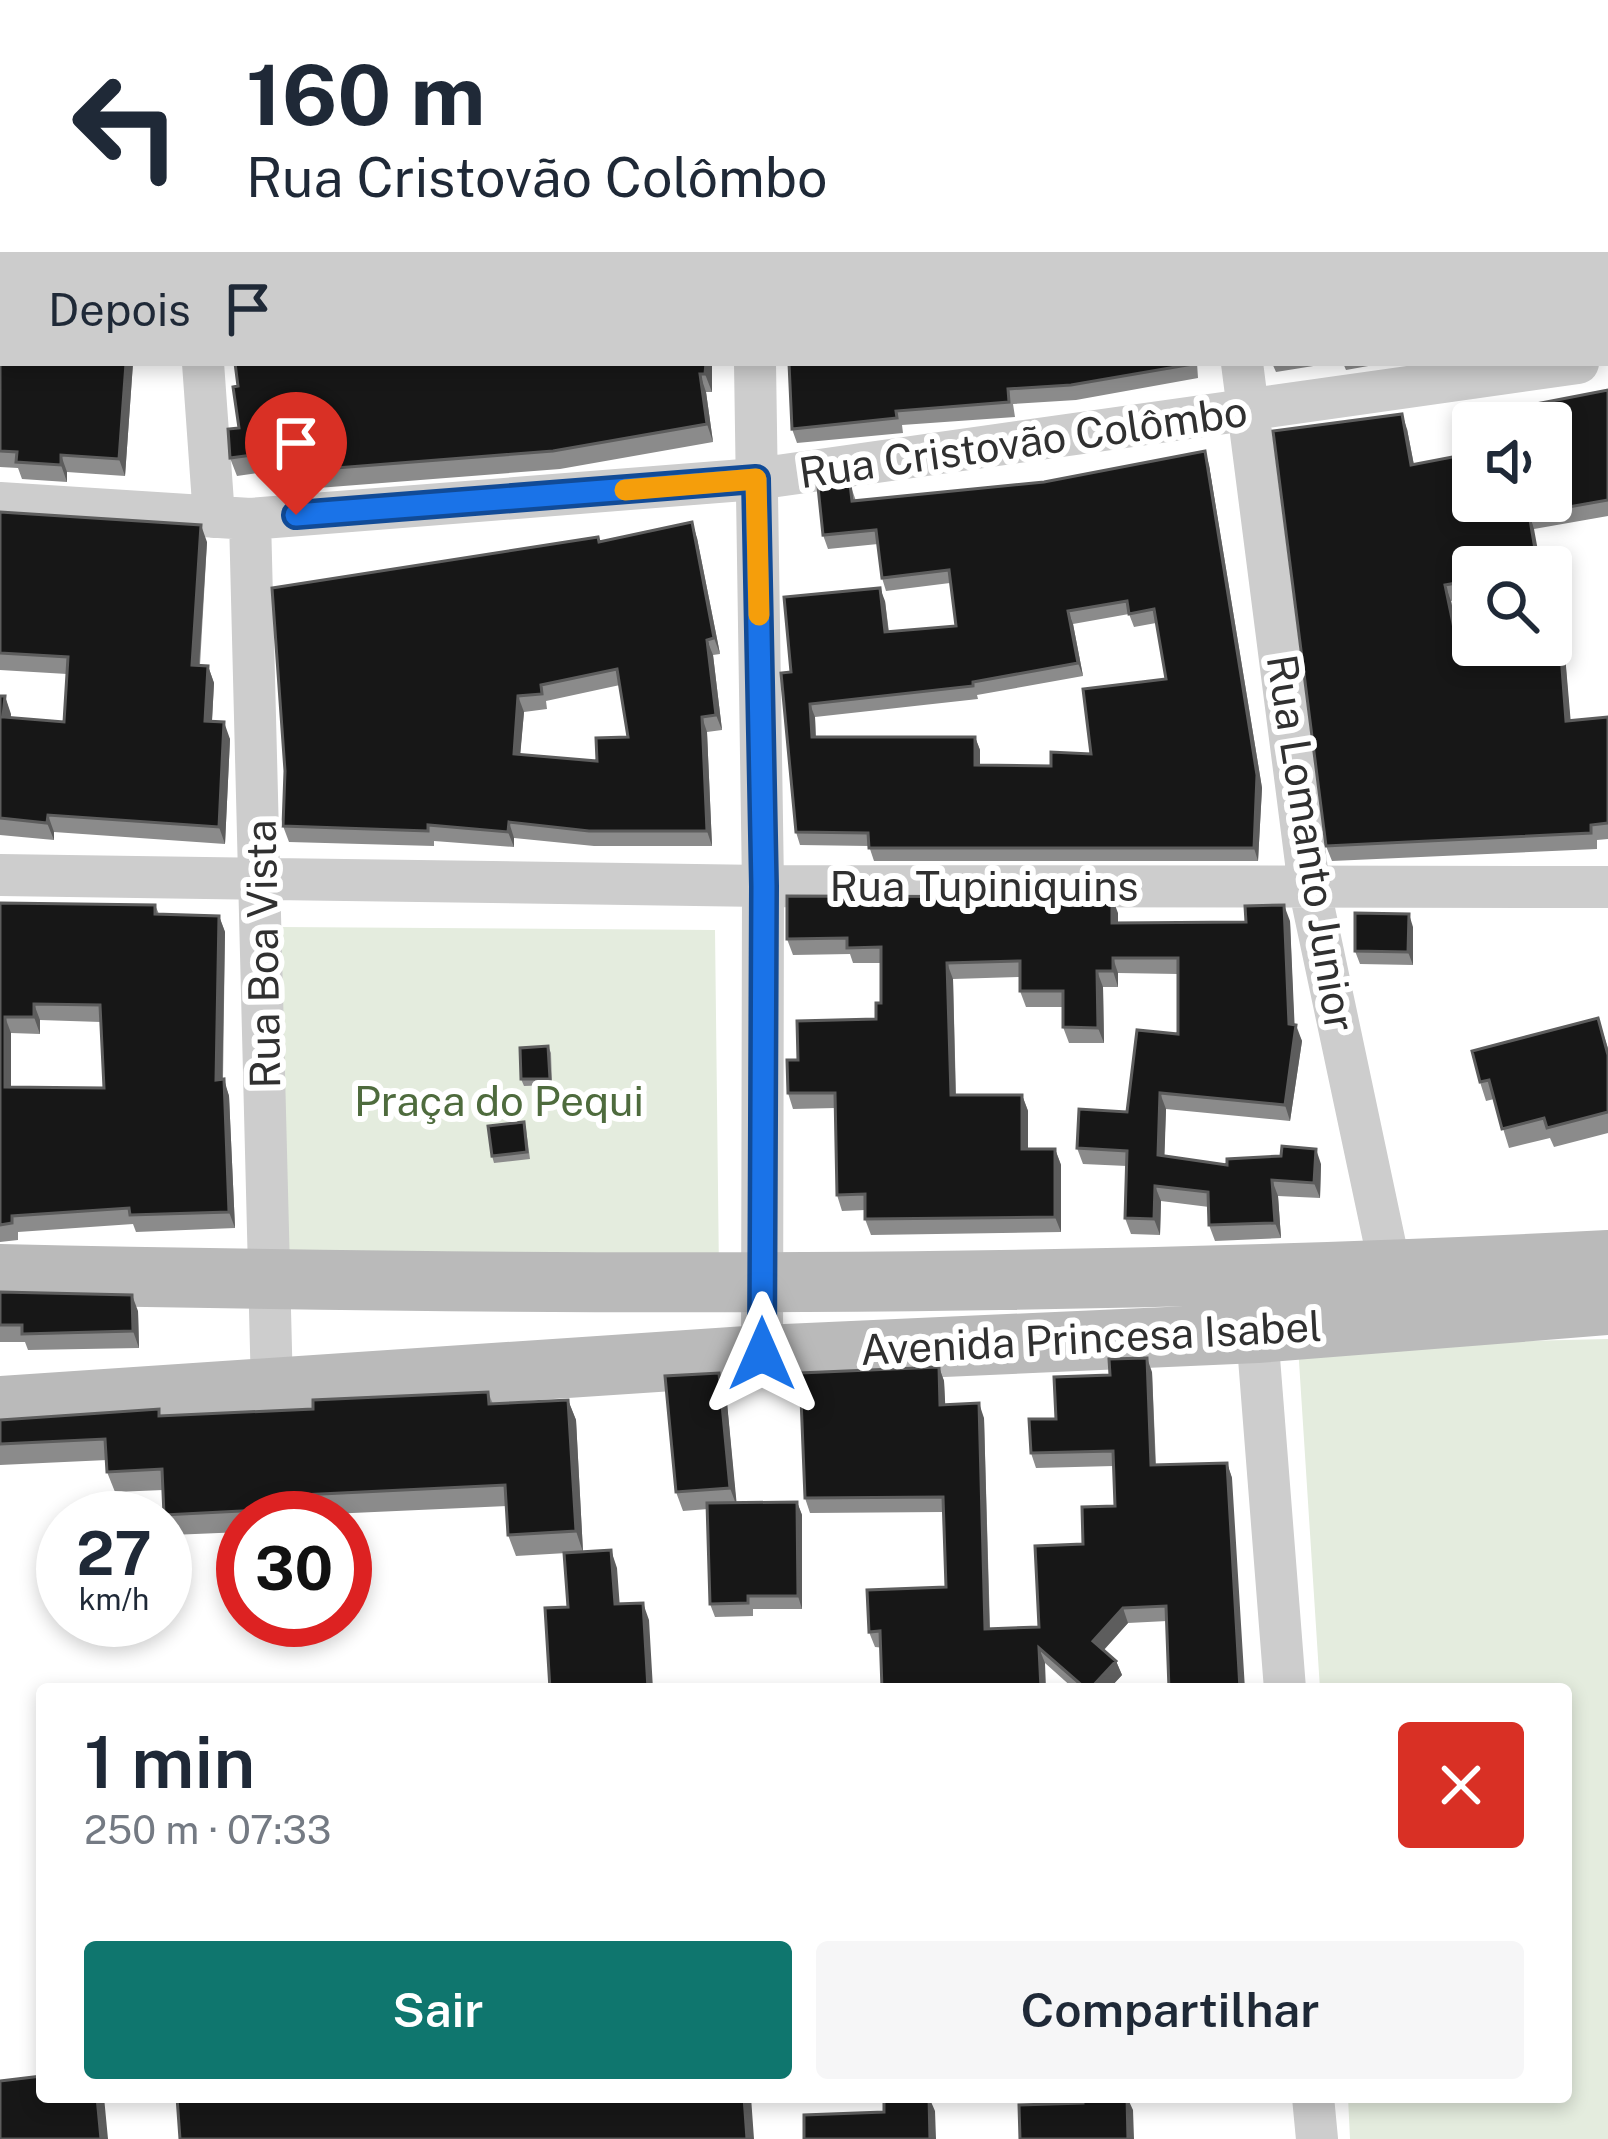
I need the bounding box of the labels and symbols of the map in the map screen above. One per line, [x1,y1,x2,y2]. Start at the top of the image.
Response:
street label: Rua Cristovão Colômbo [796,386,1250,497]
pin [245,392,347,515]
street label: Rua Lomanto Junior [1257,651,1366,1035]
street label: Rua Boa Vista [236,819,289,1089]
street label: Rua Tupiniquins [829,861,1139,910]
park label: Praça do Pequi [354,1076,644,1125]
position arrow [699,1291,825,1417]
street label: Avenida Princesa Isabel [859,1301,1323,1374]
speed limit sign: 30 [216,1491,372,1647]

